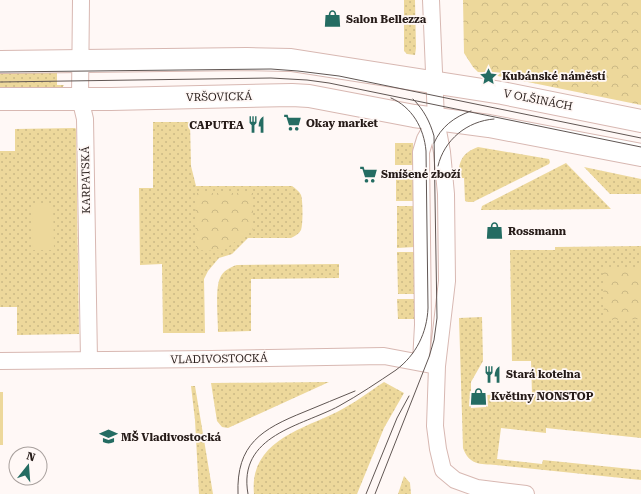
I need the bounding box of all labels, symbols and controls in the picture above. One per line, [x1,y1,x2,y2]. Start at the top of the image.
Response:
shop icon: Salon Bellezza [323,9,343,29]
place label: Salon Bellezza [346,13,427,26]
place icon: Kubánské náměstí [479,66,499,86]
place label: Kubánské náměstí [502,70,606,83]
street label: V OLŠINÁCH [502,86,574,113]
street label: VRŠOVICKÁ [186,89,253,104]
supermarket icon: Okay market [283,113,303,133]
restaurant icon: CAPUTEA [247,115,267,135]
place label: Okay market [306,117,379,130]
place label: CAPUTEA [189,119,244,132]
street label: KARPATSKÁ [78,146,93,214]
supermarket icon: Smíšené zboží [358,164,378,184]
place label: Smíšené zboží [381,168,461,181]
shop icon: Rossmann [485,221,505,241]
place label: Rossmann [508,225,567,238]
street label: VLADIVOSTOCKÁ [170,351,268,366]
restaurant icon: Stará kotelna [483,364,503,384]
place label: Stará kotelna [506,368,581,381]
shop icon: Květiny NONSTOP [468,386,488,406]
place label: Květiny NONSTOP [491,390,594,403]
school or university icon: MŠ Vladivostocká [98,427,118,447]
place label: MŠ Vladivostocká [121,430,222,444]
north arrow [8,446,48,486]
text: N [25,449,37,465]

